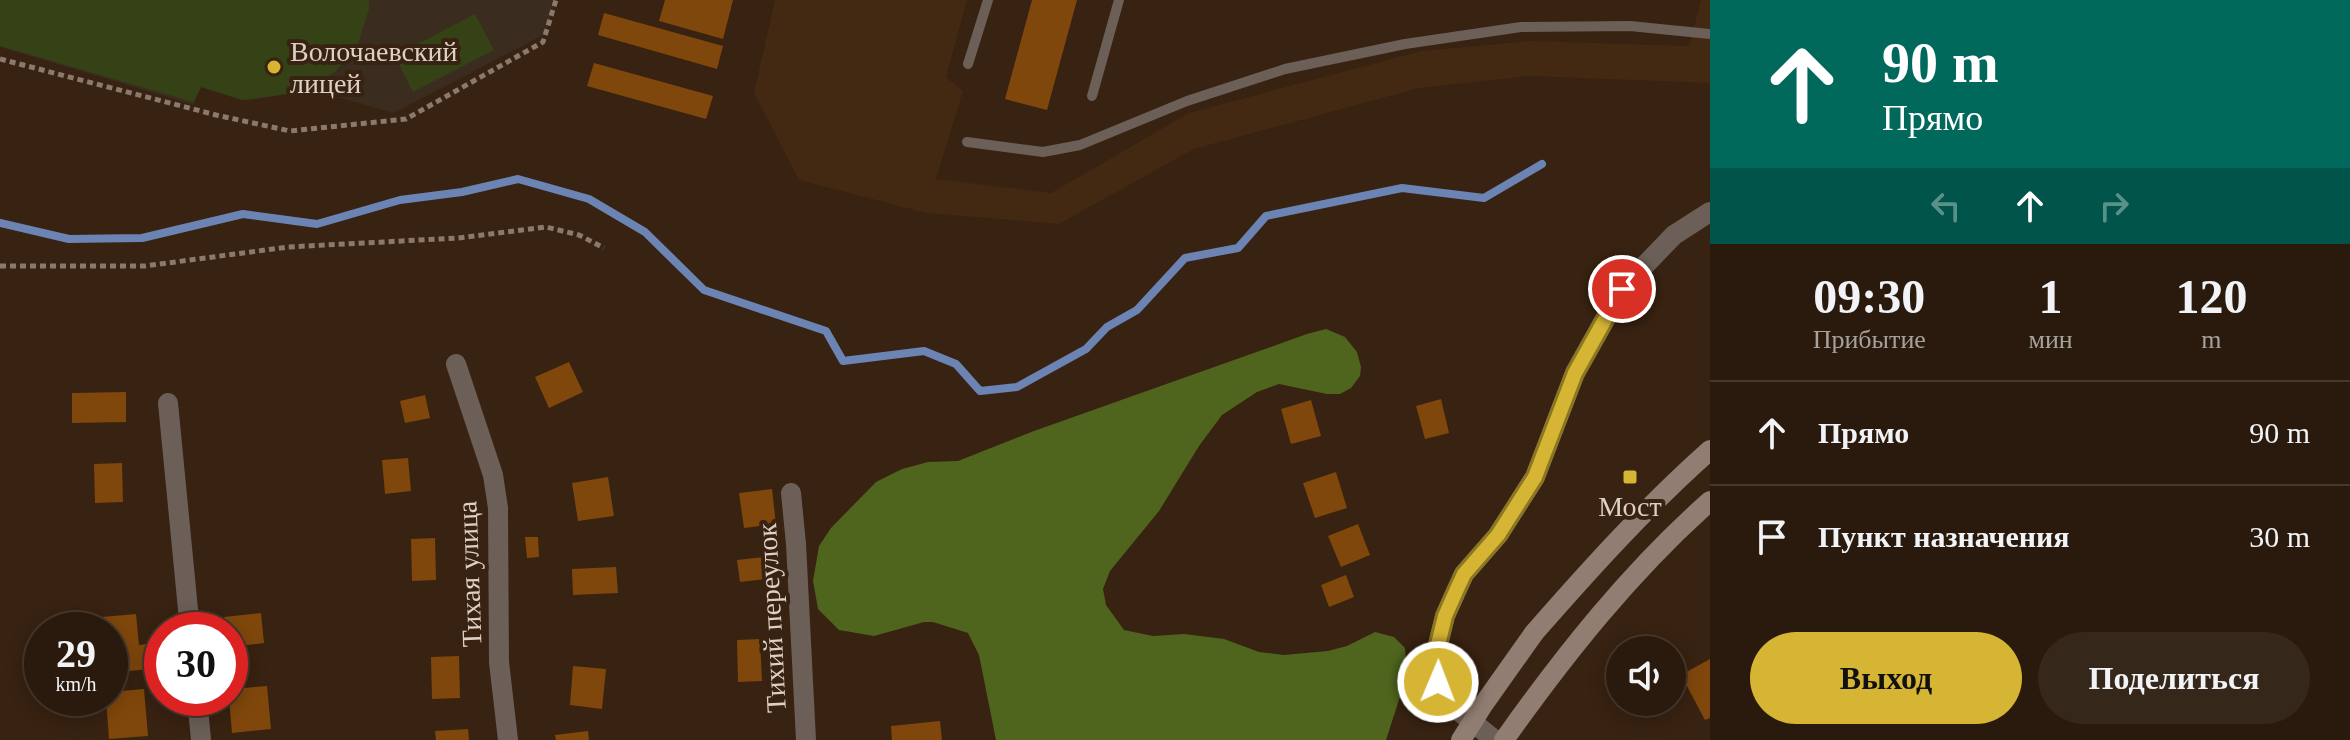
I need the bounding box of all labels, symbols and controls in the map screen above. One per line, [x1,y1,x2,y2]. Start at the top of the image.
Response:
icon: ahead [1750,32,1854,136]
text: 90 m [1882,32,1999,94]
place label: Волочаевский лицей [290,36,458,99]
marker: Волочаевский лицей [265,58,283,76]
text: Прямо [1882,98,1983,138]
icon: left [1924,184,1968,228]
icon: ahead [2008,184,2052,228]
icon: right [2092,184,2136,228]
pin [1588,255,1656,323]
icon: arrive [1600,267,1644,311]
text: 09:30 [1813,270,1925,323]
text: 1 [2039,270,2063,323]
text: 120 [2175,270,2247,323]
text: Прибытие [1813,325,1926,354]
text: мин [2028,325,2073,354]
text: m [2201,325,2221,354]
icon: ahead [1750,411,1794,455]
text: Прямо [1818,416,1909,449]
text: 90 m [2249,416,2310,449]
marker: Мост [1621,468,1639,486]
place label: Мост [1598,491,1662,522]
street label: Тихая улица [451,500,488,648]
icon: arrive [1750,515,1794,559]
text: Пункт назначения [1818,520,2070,553]
text: 30 m [2249,520,2310,553]
street label: Тихий переулок [751,522,792,714]
speed limit sign: 30 [144,612,248,716]
text: 29 [56,631,96,676]
button: Выход [1750,632,2022,724]
button: Поделиться [2038,632,2310,724]
map controls [1606,636,1686,716]
button: sound [1606,636,1686,716]
position arrow [1396,640,1480,724]
text: km/h [55,673,97,695]

